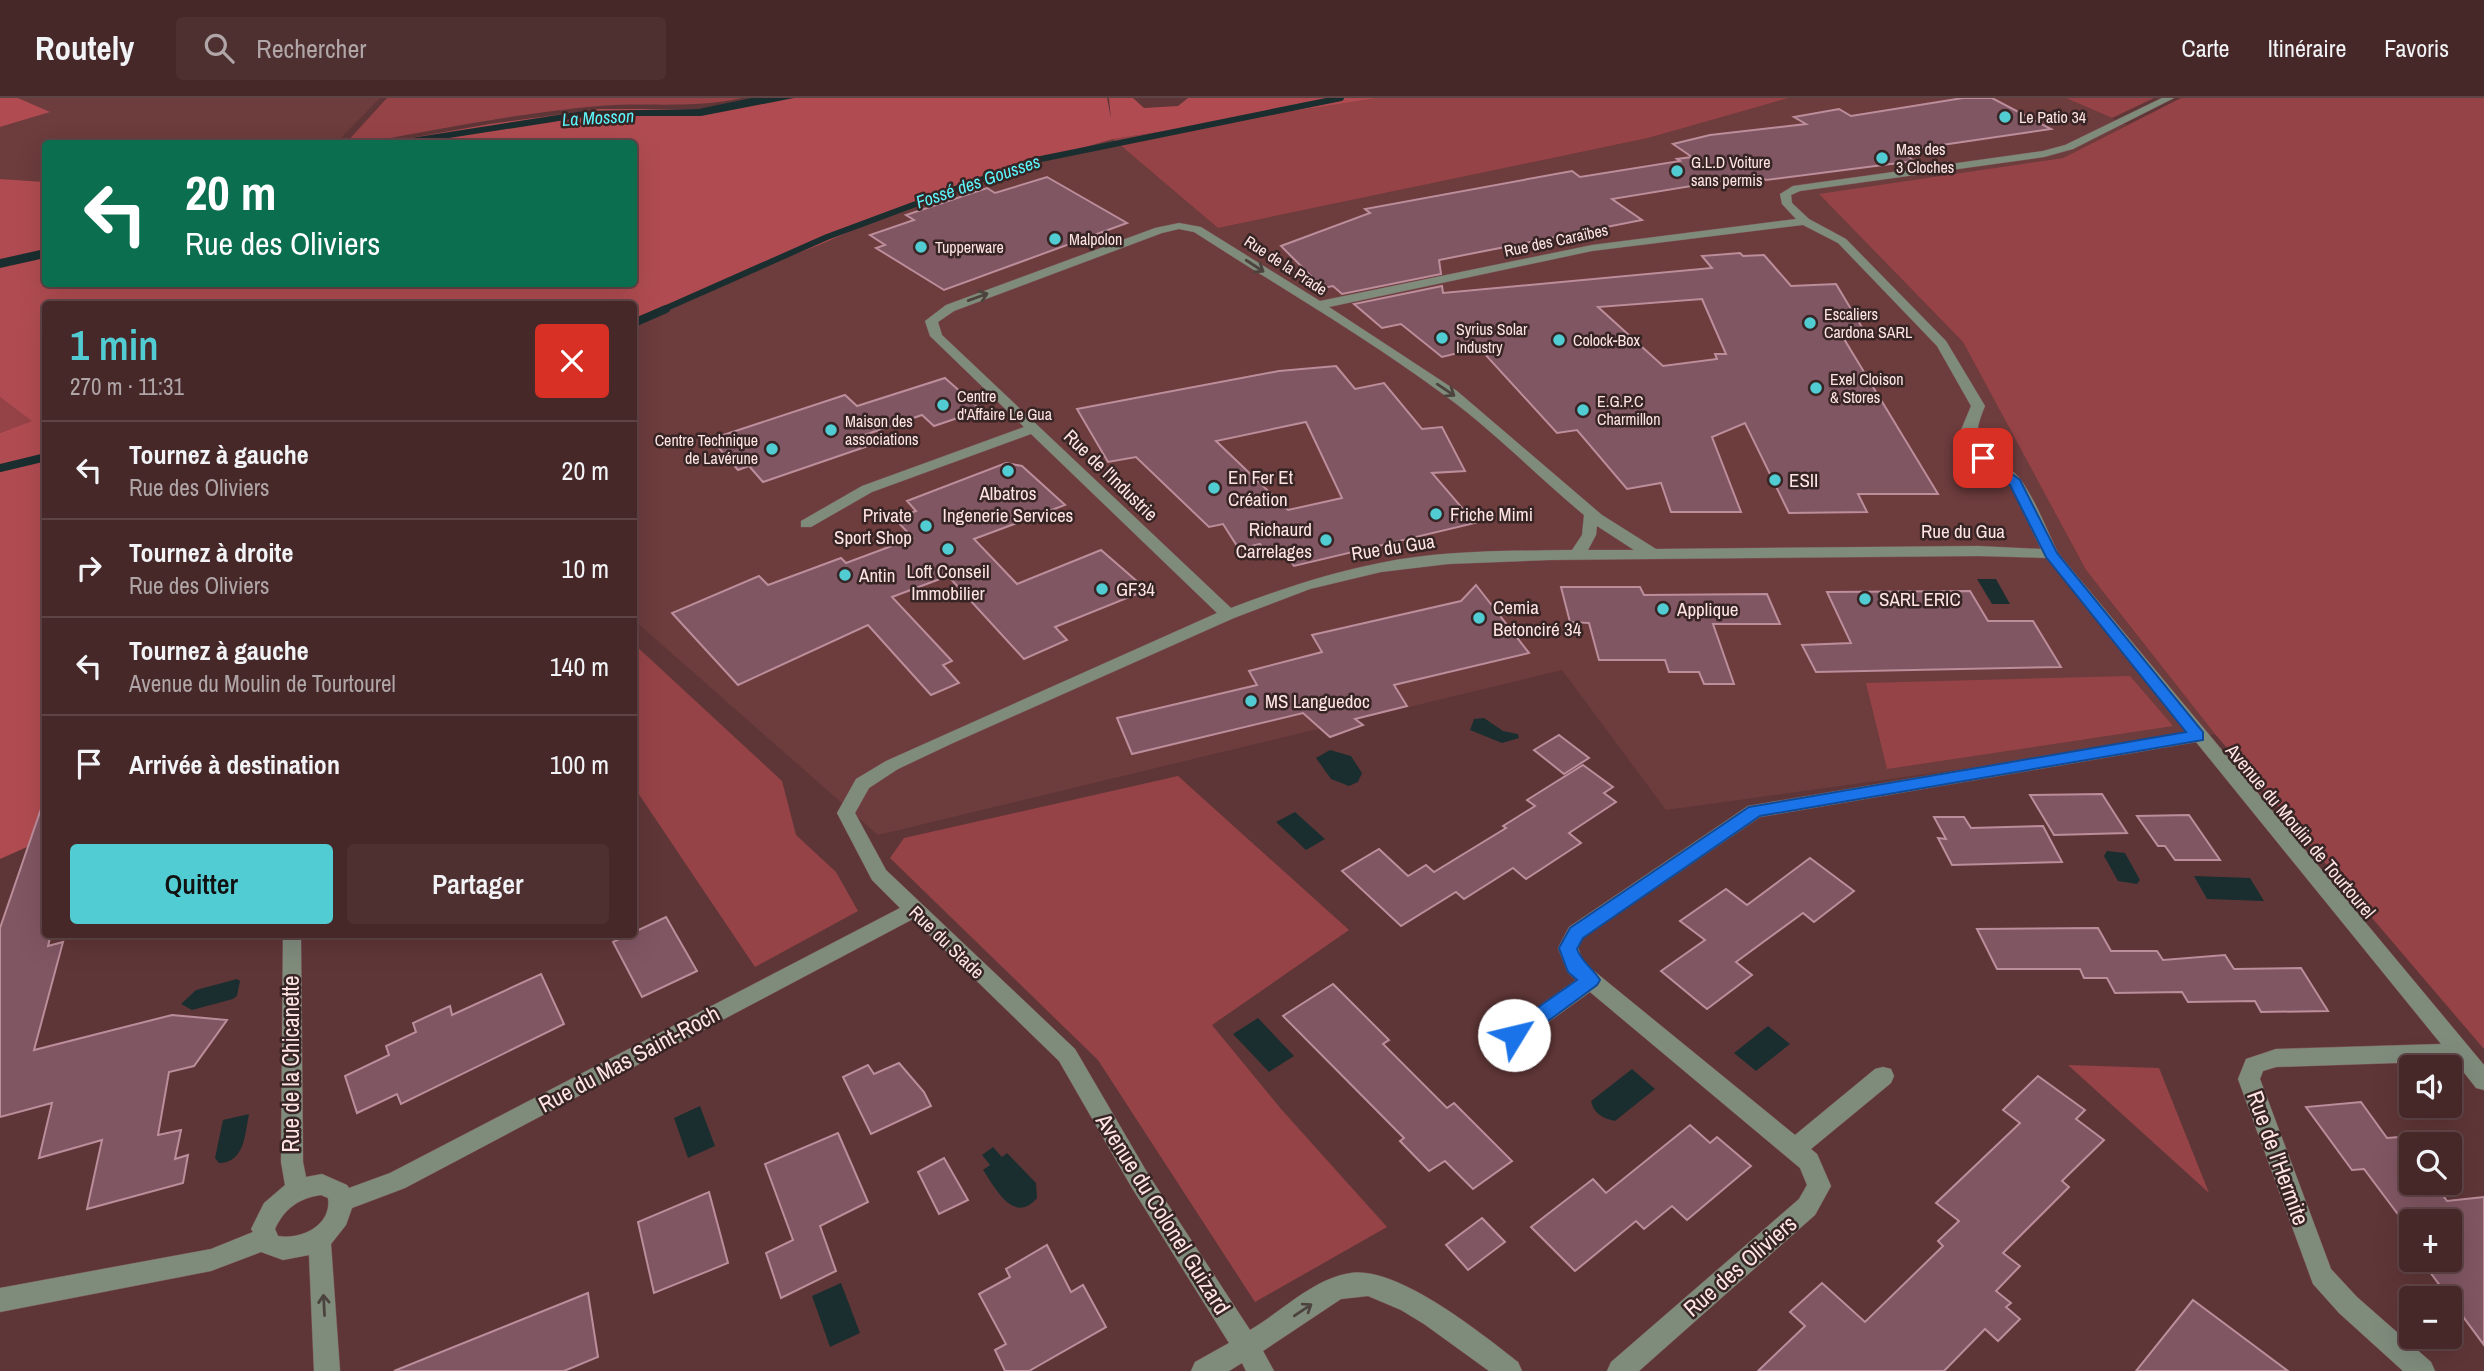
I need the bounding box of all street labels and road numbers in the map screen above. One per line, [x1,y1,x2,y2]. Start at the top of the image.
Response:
street label: Rue des Caraïbes [1502,218,1610,262]
street label: Rue de la Prade [1240,230,1332,300]
street label: Rue de l'Industrie [1058,423,1164,527]
street label: Rue du Gua [1921,518,2005,544]
street label: Rue du Gua [1349,528,1437,566]
street label: Avenue du Moulin de Tourtourel [2220,737,2382,924]
street label: Rue du Stade [904,900,990,984]
street label: Rue de la Chicanette [275,975,306,1153]
street label: Rue du Mas Saint-Roch [533,998,725,1119]
street label: Rue de l'Hermite [2240,1086,2317,1229]
street label: Avenue du Colonel Guizard [1088,1107,1238,1320]
street label: Rue des Oliviers [1676,1208,1803,1323]

